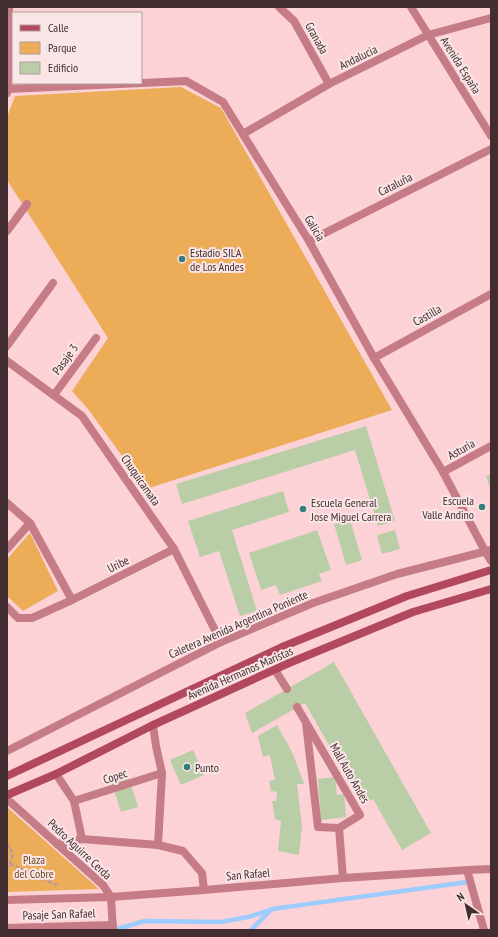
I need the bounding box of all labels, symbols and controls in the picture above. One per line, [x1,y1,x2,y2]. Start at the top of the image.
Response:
legend [12,12,142,84]
street label: Granada [302,19,332,57]
text: Calle [48,20,69,35]
street label: Avenida España [438,34,485,97]
text: Parque [48,40,77,55]
street label: Andalucia [336,41,380,73]
text: Edificio [48,60,78,75]
street label: Cataluña [375,169,415,199]
street label: Galicia [301,212,329,244]
place label: Estadio SILA de Los Andes [190,245,244,274]
marker: Estadio SILA de Los Andes [177,254,187,264]
street label: Castilla [410,301,444,329]
street label: Pasaje 3 [49,341,81,377]
street label: Asturia [445,435,477,463]
street label: Chuquicamata [118,452,164,509]
place label: Escuela Valle Andino [421,493,474,522]
place label: Escuela General Jose Miguel Carrera [310,495,392,524]
marker: Escuela Valle Andino [477,502,487,512]
marker: Escuela General Jose Miguel Carrera [298,504,308,514]
street label: Uribe [105,552,131,576]
street label: Caletera Avenida Argentina Poniente [166,586,310,662]
street label: Avenida Hermanos Maristas [185,643,295,703]
street label: Mall Auto Andes [327,740,373,806]
place label: Punto [195,760,219,775]
marker: Punto [182,762,192,772]
street label: Copec [101,765,130,787]
street label: Pedro Aguirre Cerda [45,816,115,883]
park label: Plaza del Cobre [14,852,54,881]
street label: San Rafael [225,865,271,883]
north arrow [446,885,486,925]
text: N [454,889,467,904]
street label: Pasaje San Rafael [22,905,96,923]

